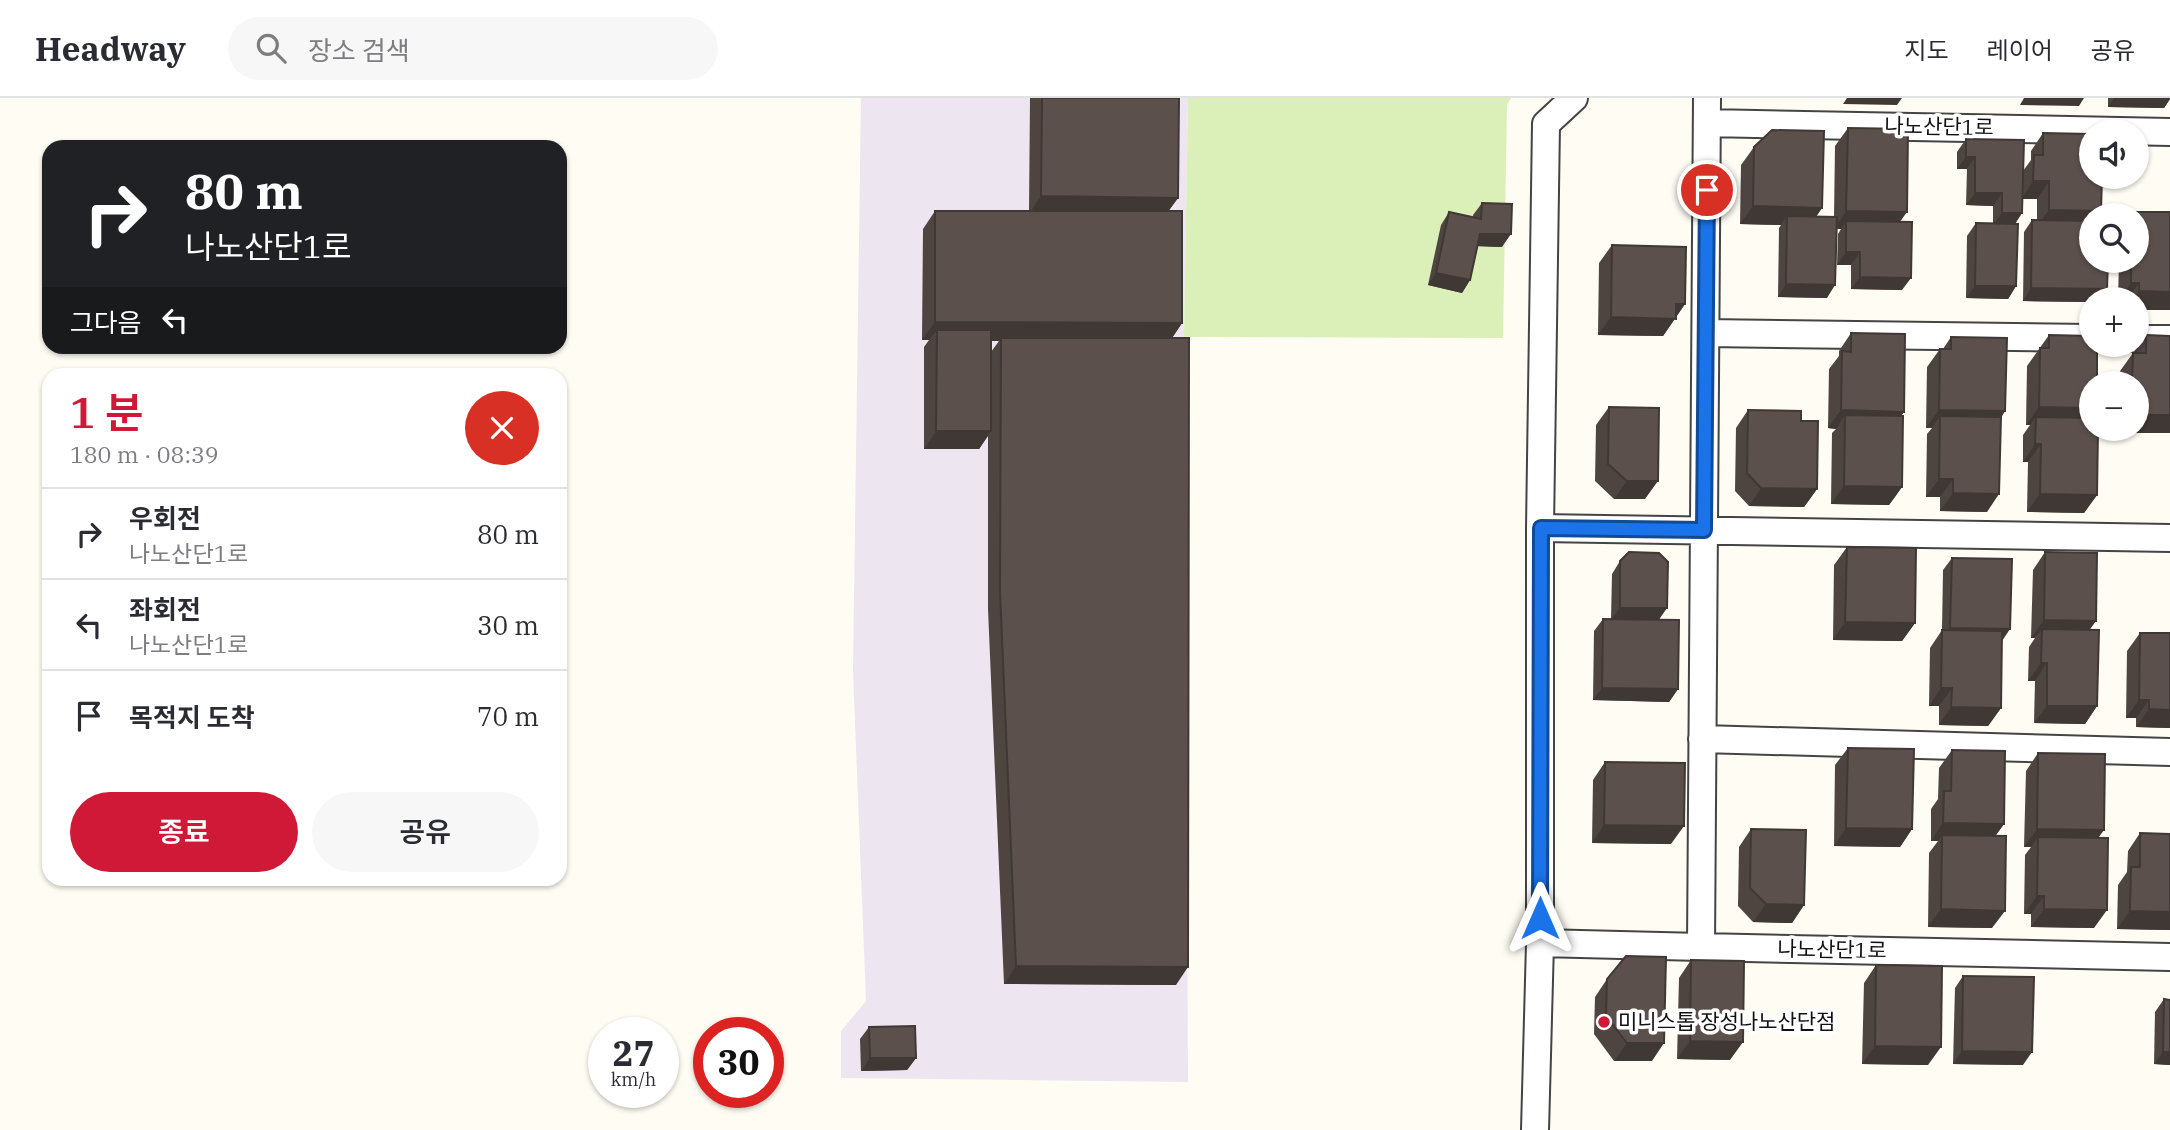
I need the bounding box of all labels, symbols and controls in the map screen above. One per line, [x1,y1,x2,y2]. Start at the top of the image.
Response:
search box [228,17,718,80]
text: Headway [35,27,186,70]
icon: search [252,29,290,67]
text: 장소 검색 [308,33,410,67]
text: 지도 [1904,34,1949,66]
text: 레이어 [1987,34,2053,66]
text: 공유 [2091,34,2135,66]
street label: 나노산단1로 [1884,111,1994,141]
map controls [2079,119,2149,441]
button: sound [2079,119,2149,189]
text: 80 m [185,159,303,222]
pin [1677,160,1737,220]
icon: right [70,168,161,259]
icon: arrive [1688,171,1726,209]
button: search [2079,203,2149,273]
text: 나노산단1로 [185,225,351,267]
button: + [2079,287,2149,357]
icon: left [156,301,194,339]
text: 그다음 [70,305,142,339]
button: − [2079,371,2149,441]
text: 1 분 [70,385,144,440]
button: close [465,391,539,465]
text: 180 m · 08:39 [70,439,219,469]
text: 우회전 [129,501,201,535]
icon: right [70,515,108,553]
text: 80 m [477,517,539,551]
text: 나노산단1로 [129,538,249,568]
text: 좌회전 [129,592,201,626]
icon: left [70,606,108,644]
text: 30 m [477,608,539,642]
text: 나노산단1로 [129,629,249,659]
icon: arrive [70,697,108,735]
text: 70 m [477,699,539,733]
text: 목적지 도착 [129,700,255,734]
button: 종료 [70,792,298,872]
button: 공유 [312,792,539,872]
position arrow [1503,881,1577,955]
street label: 나노산단1로 [1777,934,1887,964]
place label: 미니스톱 장성나노산단점 [1618,1007,1835,1035]
marker: 미니스톱 장성나노산단점 [1596,1014,1612,1030]
speed limit sign: 30 [693,1017,784,1108]
text: 27 [612,1030,655,1076]
text: km/h [611,1068,656,1091]

